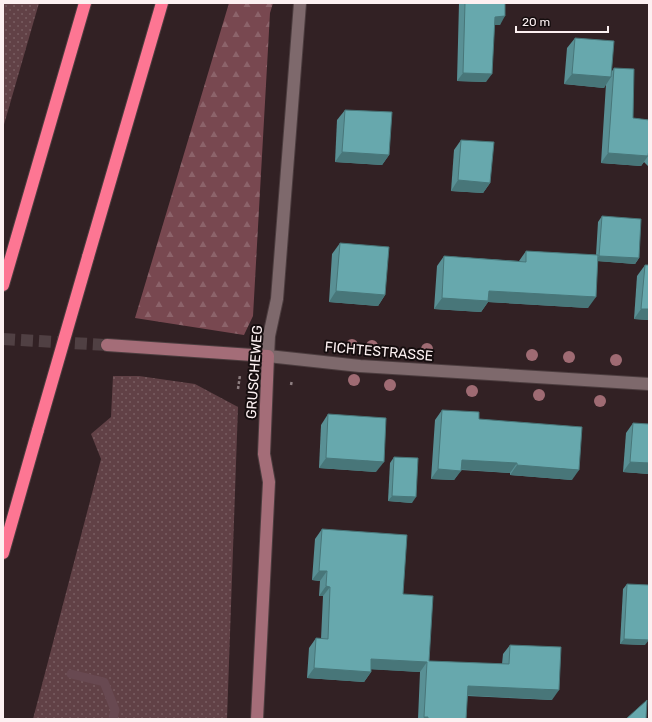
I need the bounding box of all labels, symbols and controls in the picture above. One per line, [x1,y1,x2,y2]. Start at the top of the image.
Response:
scale bar [516,8,608,34]
text: 20 m [522,15,550,29]
street label: GRUSCHEWEG [243,324,266,420]
street label: FICHTESTRASSE [324,338,434,365]

